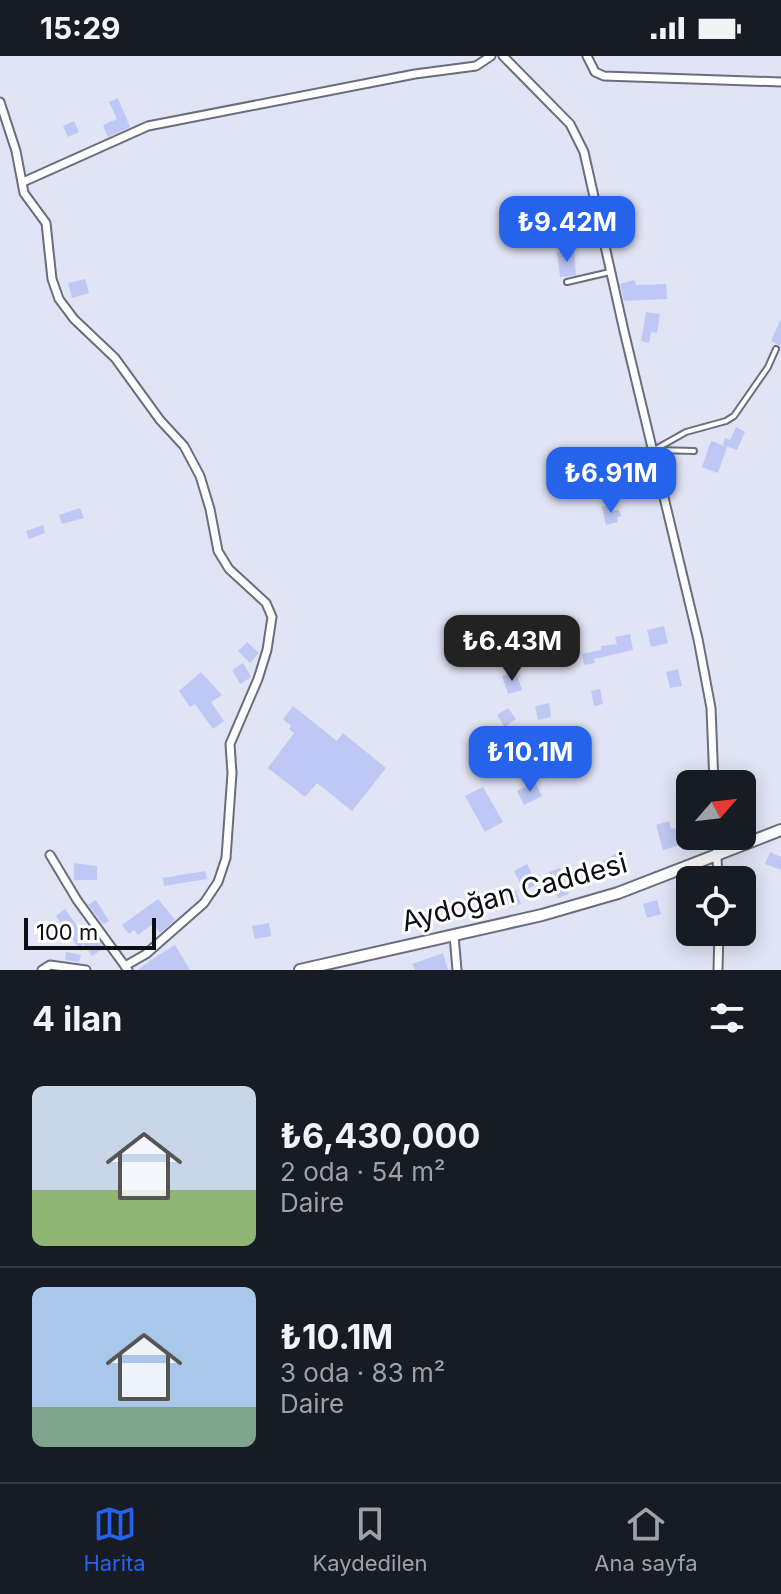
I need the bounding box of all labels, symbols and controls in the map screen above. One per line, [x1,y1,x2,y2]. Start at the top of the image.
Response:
text: 15:29 [40,10,121,46]
pin: ₺9.42M [502,196,632,264]
text: ₺9.42M [517,206,617,237]
pin: ₺6.91M [546,447,676,515]
text: ₺6.91M [564,457,658,488]
pin: ₺6.43M [447,615,577,683]
text: ₺6.43M [462,625,562,656]
pin: ₺10.1M [465,726,595,794]
text: ₺10.1M [487,736,573,767]
north arrow [676,770,756,850]
map controls [676,770,756,946]
street label: Aydoğan Caddesi [397,846,631,938]
button: locate [676,866,756,946]
scale bar [24,914,156,950]
text: 100 m [36,919,98,945]
icon: filters [705,996,749,1040]
text: 4 ilan [32,998,122,1039]
text: ₺6,430,000 [280,1115,480,1156]
icon: home [96,1118,192,1214]
text: 2 oda · 54 m² [280,1156,446,1187]
text: Daire [280,1187,344,1218]
text: ₺10.1M [280,1316,393,1357]
icon: home [96,1319,192,1415]
text: 3 oda · 83 m² [280,1357,445,1388]
text: Daire [280,1388,344,1419]
tab: Harita [83,1502,146,1576]
tab: Kaydedilen [313,1502,428,1576]
tab: Ana sayfa [594,1502,698,1576]

